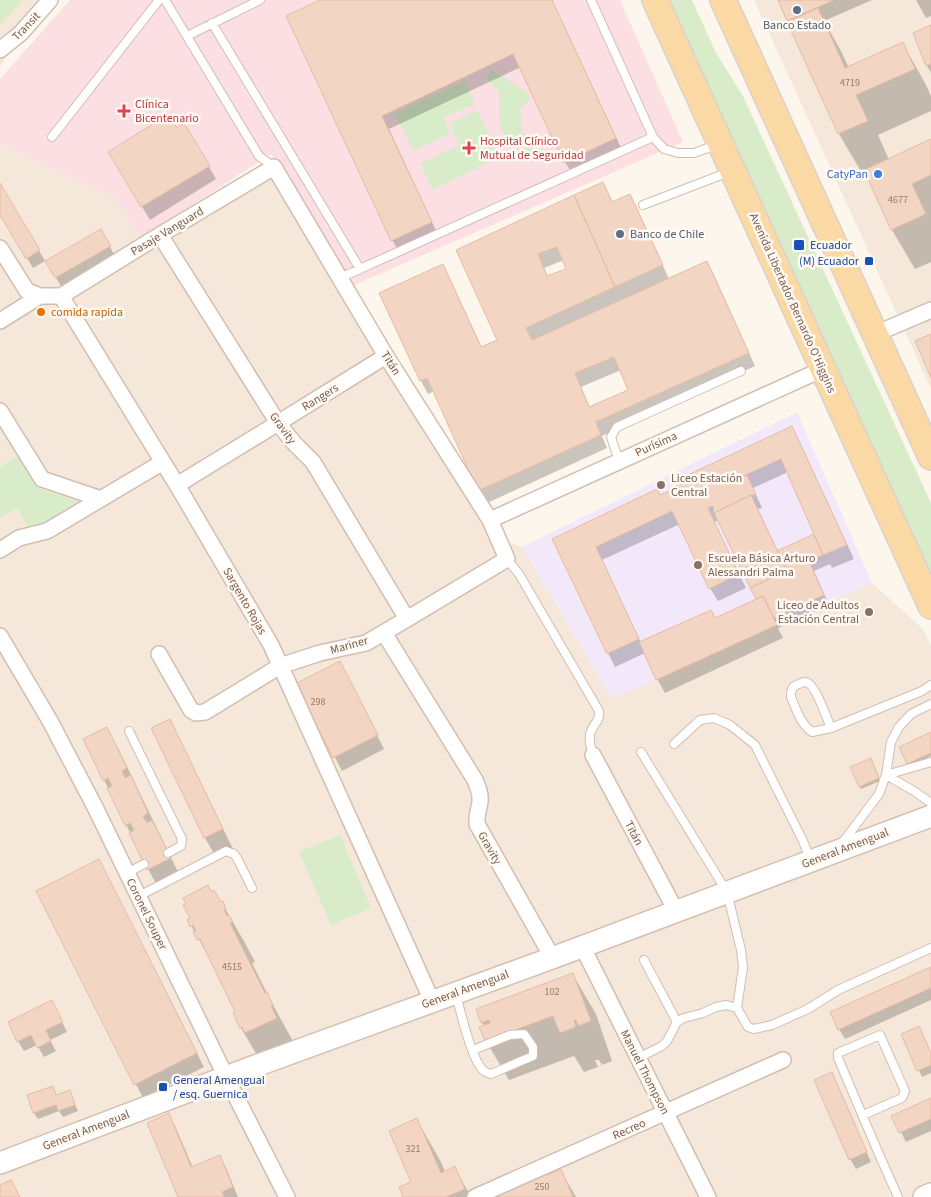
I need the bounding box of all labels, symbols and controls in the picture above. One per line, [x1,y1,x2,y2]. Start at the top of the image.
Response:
marker: Banco Estado [791,4,803,16]
street label: Transit [8,8,44,45]
place label: Banco Estado [763,17,831,34]
house number: 4719 [840,76,860,90]
place label: Clínica Bicentenario [135,96,199,127]
marker: Clínica Bicentenario [117,104,131,118]
place label: Hospital Clínico Mutual de Seguridad [480,133,584,164]
marker: Hospital Clínico Mutual de Seguridad [462,141,476,155]
place label: CatyPan [827,166,868,183]
marker: CatyPan [872,168,884,180]
house number: 4677 [888,193,908,207]
street label: Pasaje Vanguard [127,203,207,260]
street label: Avenida Libertador Bernardo O'Higgins [745,210,840,396]
place label: Banco de Chile [630,226,704,243]
marker: Banco de Chile [614,228,626,240]
place label: Ecuador [810,237,852,254]
marker: Ecuador [792,238,806,252]
place label: (M) Ecuador [799,253,860,270]
marker: (M) Ecuador [863,255,875,267]
place label: comida rapida [51,304,123,321]
marker: comida rapida [35,306,47,318]
street label: Titán [377,348,405,379]
street label: Rangers [299,380,342,415]
street label: Gravity [265,409,300,448]
street label: Purísima [632,428,680,461]
place label: Liceo Estación Central [671,470,742,501]
marker: Liceo Estación Central [655,479,667,491]
place label: Escuela Básica Arturo Alessandri Palma [708,550,816,581]
marker: Escuela Básica Arturo Alessandri Palma [692,559,704,571]
street label: Sargento Rojas [218,565,271,638]
place label: Liceo de Adultos Estación Central [777,597,859,628]
marker: Liceo de Adultos Estación Central [863,606,875,618]
street label: Mariner [328,632,371,659]
house number: 298 [311,695,325,709]
street label: Titán [620,818,647,849]
street label: General Amengual [799,824,891,873]
street label: Gravity [473,829,506,868]
street label: Coronel Souper [122,875,172,954]
house number: 4515 [222,960,242,974]
street label: General Amengual [419,966,511,1013]
house number: 102 [545,985,559,999]
street label: Manuel Thompson [616,1027,673,1118]
place label: General Amengual / esq. Guernica [173,1072,265,1103]
marker: General Amengual / esq. Guernica [157,1081,169,1093]
street label: General Amengual [40,1106,132,1155]
street label: Recreo [610,1115,648,1144]
house number: 321 [406,1142,420,1156]
house number: 250 [535,1180,549,1194]

